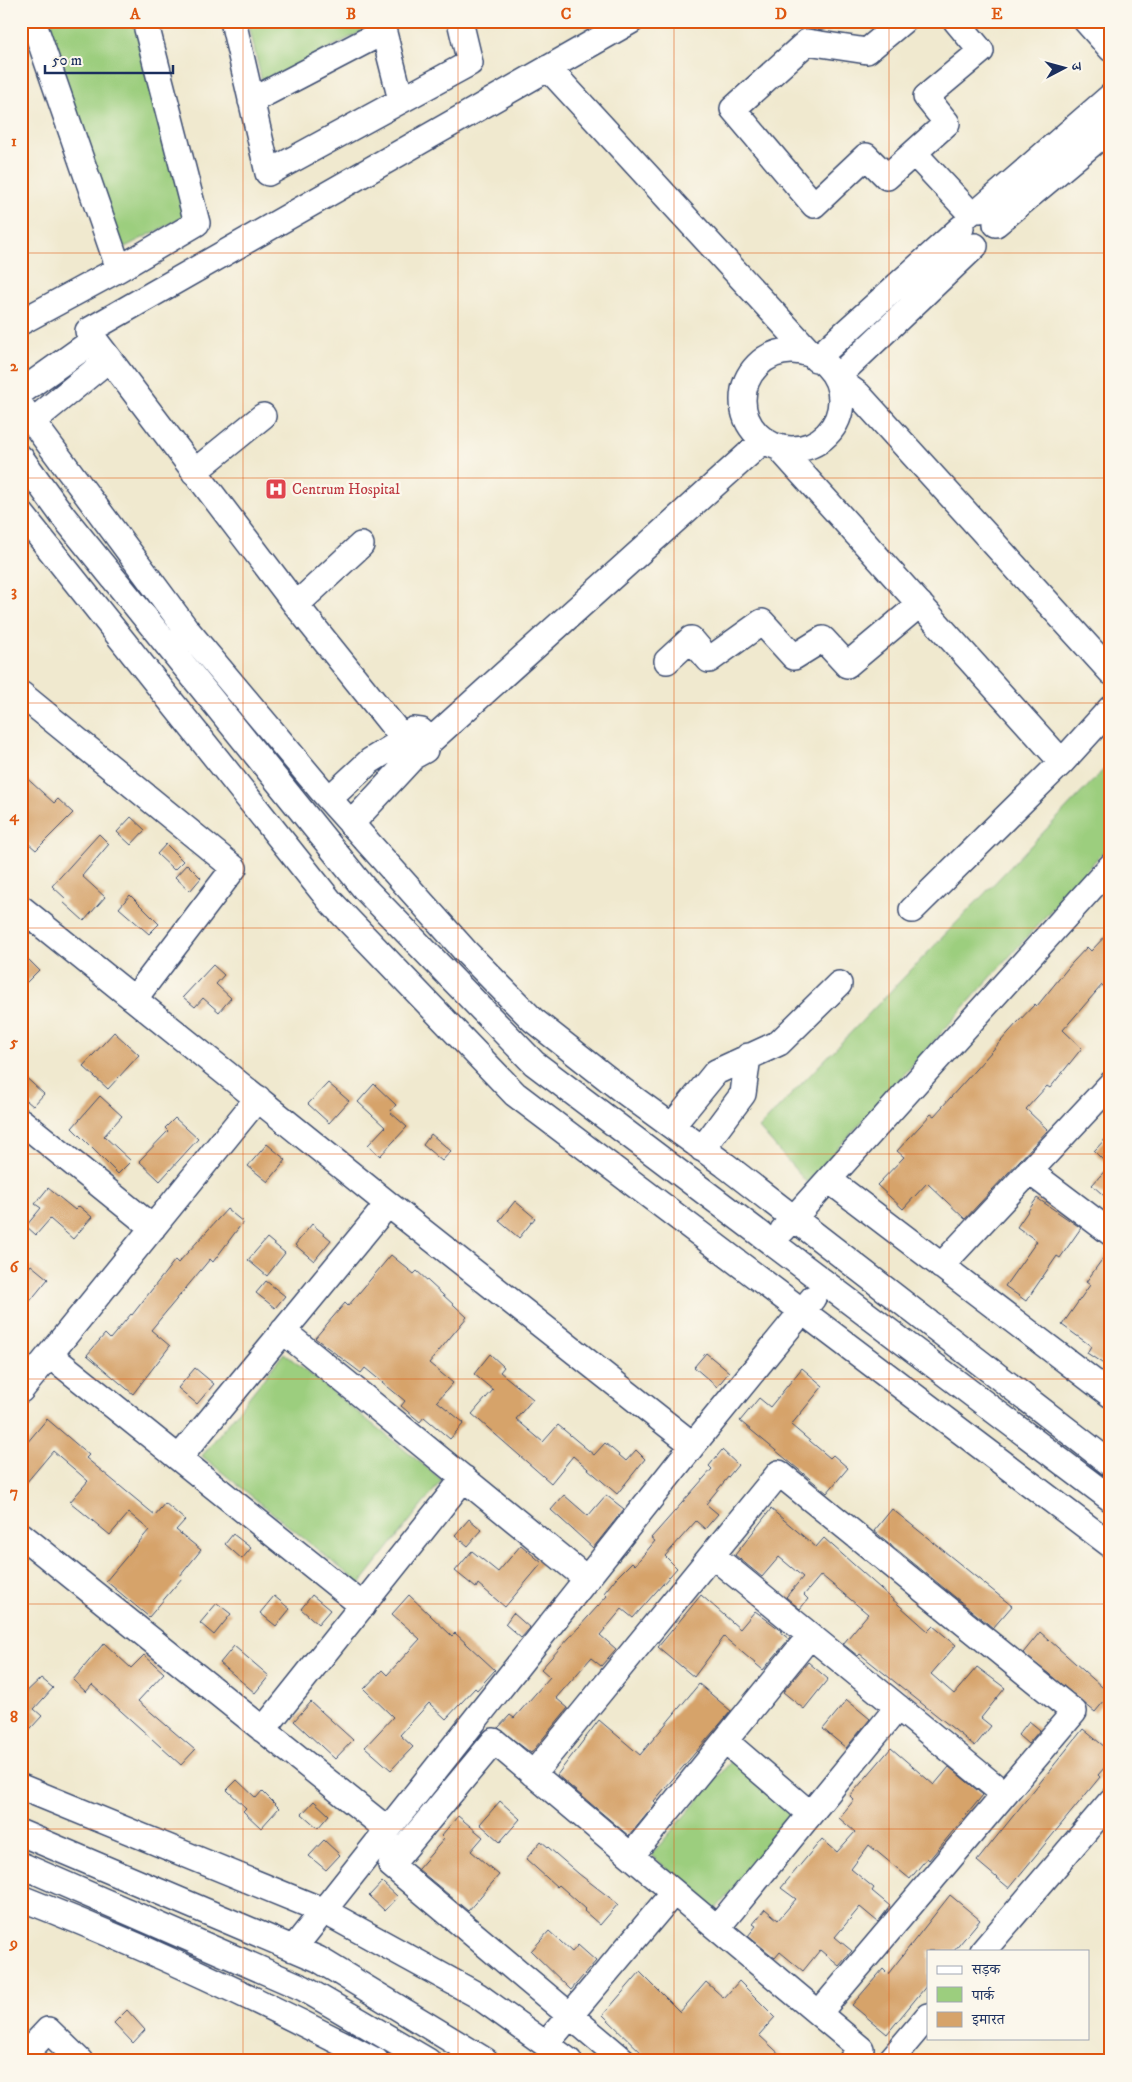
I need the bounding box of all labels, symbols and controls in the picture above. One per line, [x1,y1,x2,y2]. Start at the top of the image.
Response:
text: A [129,4,141,24]
text: B [346,4,356,24]
text: C [561,4,571,24]
text: D [775,4,787,24]
text: E [991,4,1003,24]
scale bar [45,42,172,74]
north arrow [1040,42,1090,92]
text: 50 m [52,51,82,70]
text: उ [1067,61,1085,72]
text: 1 [11,131,17,151]
text: 2 [10,356,19,376]
hospital icon: Centrum Hospital [264,477,288,501]
place label: Centrum Hospital [292,480,400,499]
text: 3 [11,581,17,601]
text: 4 [8,806,19,826]
text: 5 [9,1032,18,1052]
text: 6 [10,1257,20,1277]
text: 7 [10,1482,18,1502]
text: 8 [10,1707,18,1727]
text: 9 [9,1933,18,1953]
legend [927,1950,1090,2040]
text: सड़क [971,1960,1001,1979]
text: पार्क [971,1986,995,2005]
text: इमारत [971,2010,1006,2029]

